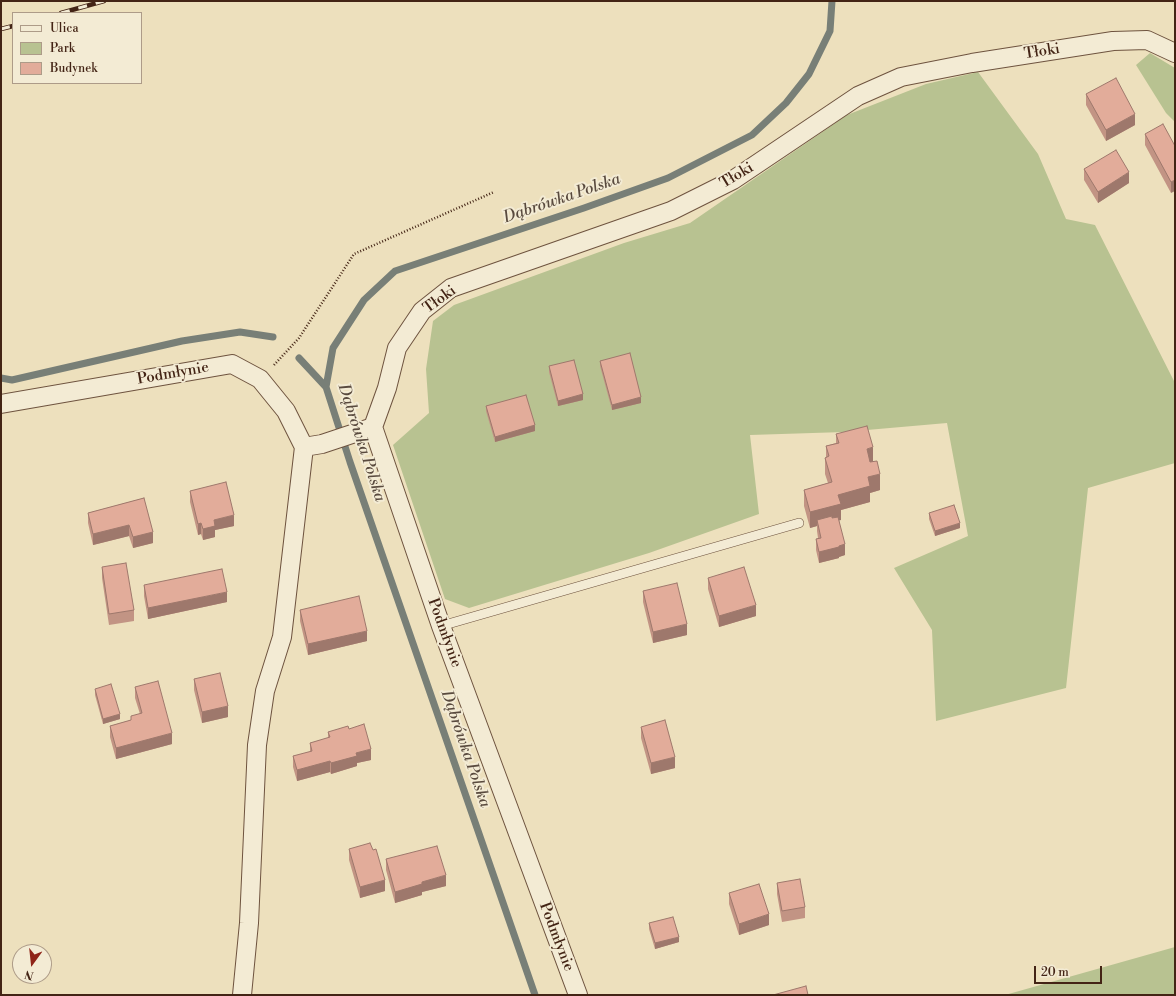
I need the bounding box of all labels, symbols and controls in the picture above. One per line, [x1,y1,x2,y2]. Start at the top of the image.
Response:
legend [12,12,142,84]
text: Ulica [50,21,79,36]
street label: Tłoki [1023,40,1061,64]
text: Park [50,41,75,56]
text: Budynek [50,61,98,76]
street label: Tłoki [717,159,757,193]
water label: Dąbrówka Polska [501,170,623,228]
street label: Tłoki [420,282,460,318]
street label: Podmłynie [136,359,210,389]
water label: Dąbrówka Polska [333,382,389,504]
street label: Podmłynie [423,596,465,670]
water label: Dąbrówka Polska [436,688,494,810]
street label: Podmłynie [535,900,577,974]
north arrow [12,944,52,984]
scale bar [1036,958,1104,984]
text: 20 m [1041,965,1069,980]
text: N [23,967,35,983]

